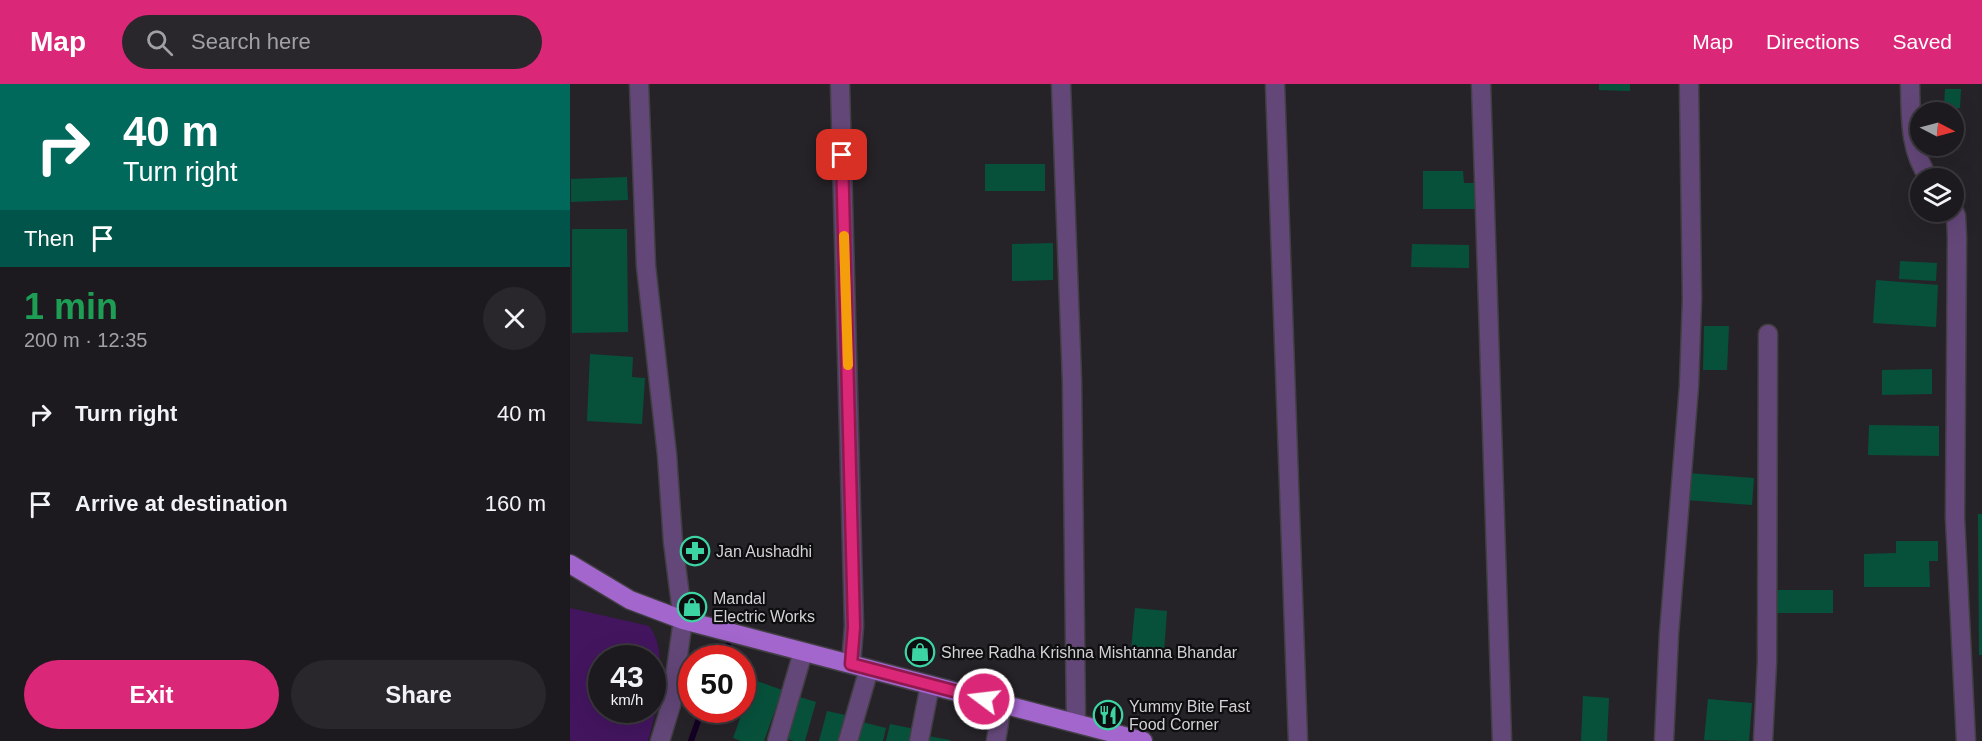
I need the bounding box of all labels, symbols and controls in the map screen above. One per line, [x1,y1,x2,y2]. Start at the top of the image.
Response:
search box [122,15,542,69]
text: Map [30,26,86,57]
icon: search [143,26,176,59]
text: Search here [191,29,311,54]
text: Map [1692,30,1733,53]
text: Directions [1766,30,1859,53]
text: Saved [1892,30,1952,53]
north arrow [1910,102,1964,156]
map controls [1910,102,1964,222]
icon: right [24,108,102,186]
text: 40 m [123,108,219,155]
pin [816,129,867,180]
icon: arrive [825,138,858,171]
text: Turn right [123,157,238,187]
button: layers [1910,168,1964,222]
icon: arrive [86,222,119,255]
text: Then [24,226,74,251]
text: 1 min [24,286,118,327]
button: close [483,287,546,350]
text: 200 m · 12:35 [24,329,147,351]
icon: right [24,398,57,431]
text: Turn right [75,401,177,426]
text: 40 m [497,401,546,426]
icon: arrive [24,488,57,521]
text: Arrive at destination [75,491,288,516]
text: 160 m [485,491,546,516]
pharmacy icon: Jan Aushadhi [679,535,711,567]
place label: Jan Aushadhi [716,543,812,560]
place label: Mandal Electric Works [713,590,815,625]
shop icon: Mandal Electric Works [676,591,708,623]
shop icon: Shree Radha Krishna Mishtanna Bhandar [904,636,936,668]
place label: Shree Radha Krishna Mishtanna Bhandar [941,644,1238,661]
speed limit sign: 50 [678,645,756,723]
button: Exit [24,660,279,729]
button: Share [291,660,546,729]
text: 43 [610,660,644,693]
position arrow [952,667,1016,731]
text: km/h [611,691,643,708]
place label: Yummy Bite Fast Food Corner [1129,698,1250,733]
restaurant icon: Yummy Bite Fast Food Corner [1092,699,1124,731]

